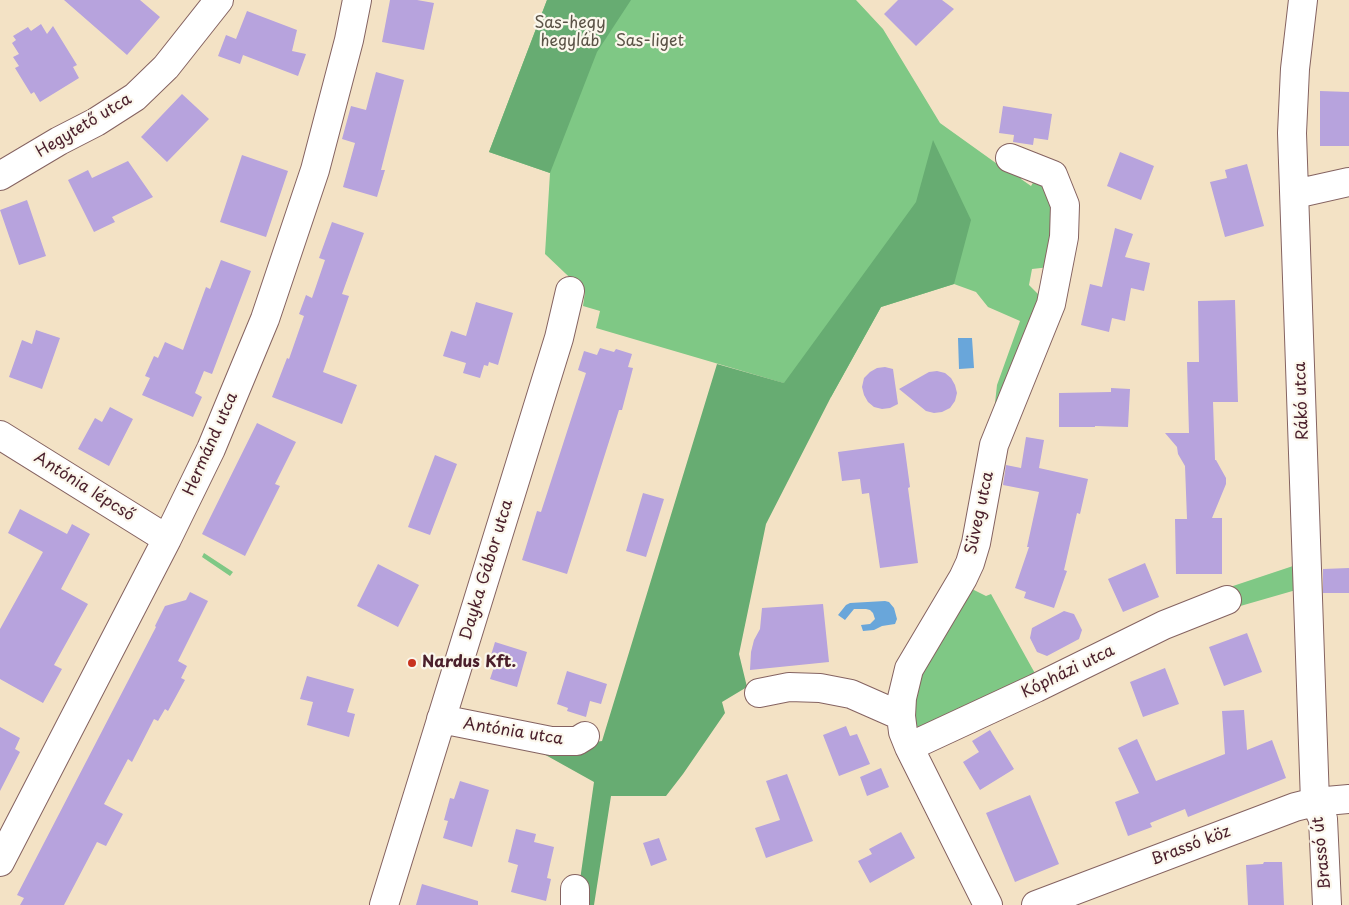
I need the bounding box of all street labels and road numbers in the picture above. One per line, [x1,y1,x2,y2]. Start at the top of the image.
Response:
street label: Hegytető utca [33,90,135,162]
street label: Rákó utca [1291,362,1313,440]
street label: Hermánd utca [180,389,242,499]
street label: Antónia lépcső [30,448,138,526]
street label: Süveg utca [962,470,998,556]
street label: Dayka Gábor utca [457,497,517,643]
street label: Kópházi utca [1018,641,1118,703]
street label: Antónia utca [462,715,564,749]
street label: Brassó út [1309,816,1335,890]
street label: Brassó köz [1149,822,1233,870]

